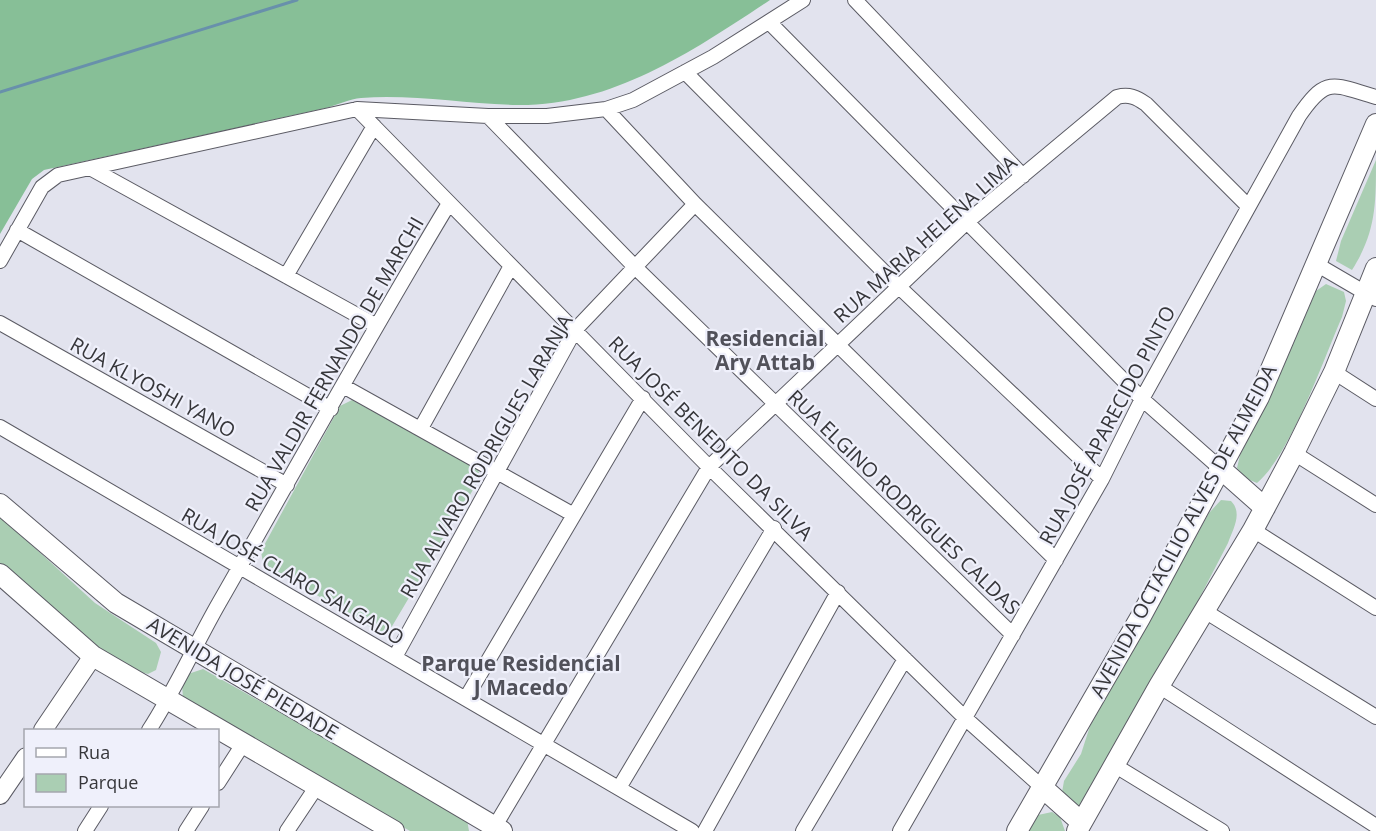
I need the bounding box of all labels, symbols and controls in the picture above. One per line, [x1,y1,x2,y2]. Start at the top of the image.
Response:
street label: RUA MARIA HELENA LIMA [827,149,1023,329]
street label: RUA VALDIR FERNANDO DE MARCHI [238,212,430,516]
street label: RUA JOSÉ APARECIDO PINTO [1033,301,1181,549]
street label: RUA ALVARO RODRIGUES LARANJA [393,309,579,603]
district label: Residencial Ary Attab [706,324,824,376]
street label: RUA KLYOSHI YANO [65,330,241,444]
street label: RUA JOSÉ BENEDITO DA SILVA [603,330,819,546]
street label: AVENIDA OCTACILIO ALVES DE ALMEIDA [1083,359,1283,702]
street label: RUA ELGINO RODRIGUES CALDAS [782,384,1026,620]
street label: RUA JOSÉ CLARO SALGADO [177,501,409,651]
street label: AVENIDA JOSÉ PIEDADE [142,610,344,746]
district label: Parque Residencial J Macedo [421,649,621,701]
legend [24,729,219,807]
text: Rua [78,740,110,764]
text: Parque [78,770,138,794]

